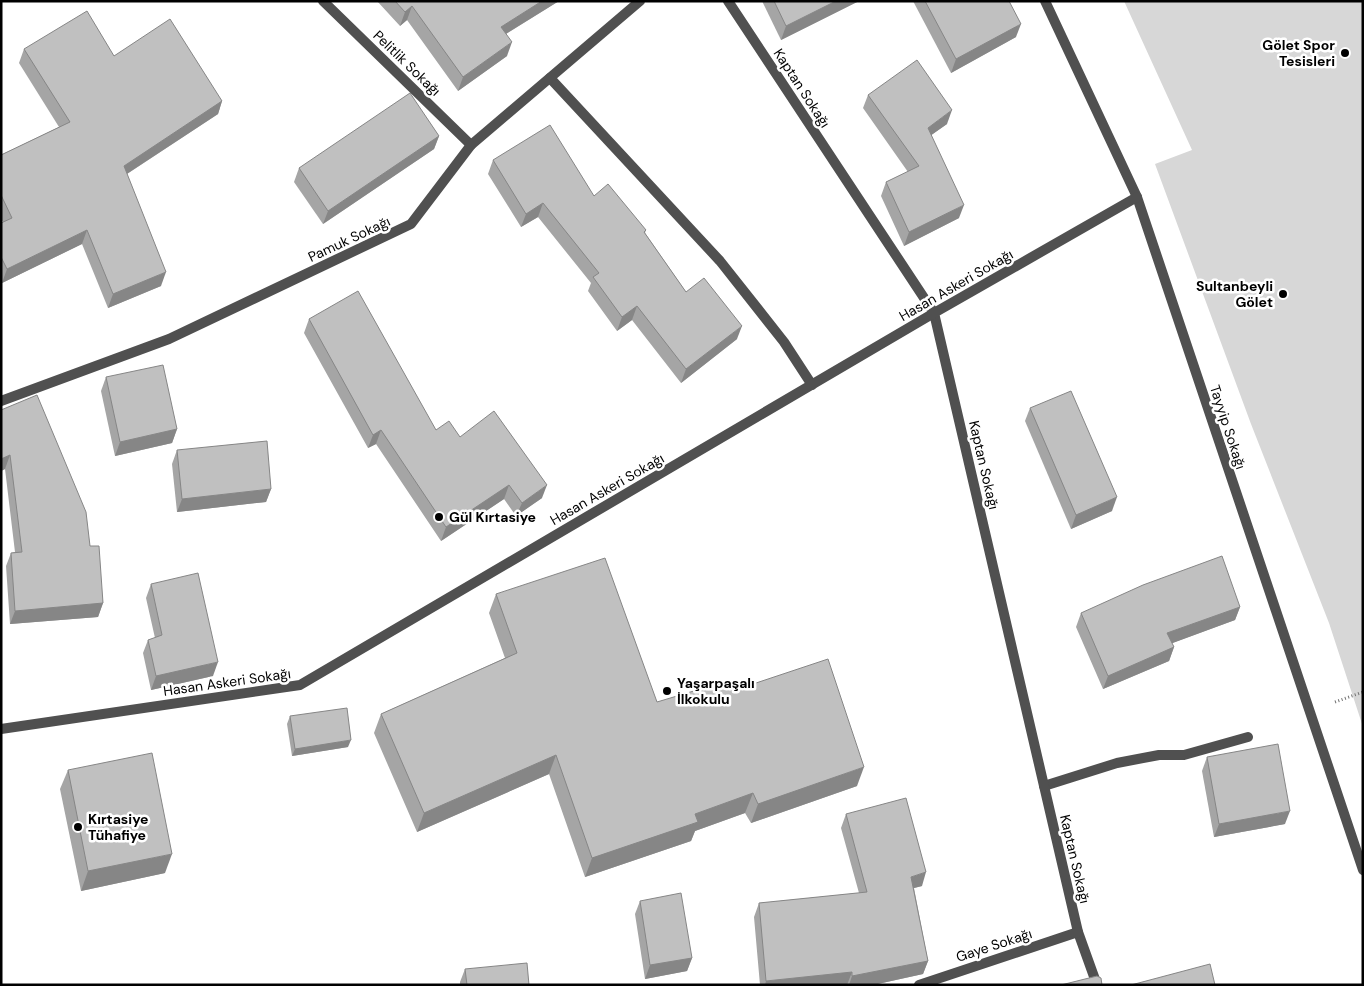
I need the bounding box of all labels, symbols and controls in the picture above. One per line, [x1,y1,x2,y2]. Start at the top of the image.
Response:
street label: Pelitlik Sokağı [370,26,444,100]
place label: Gölet Spor Tesisleri [1262,36,1335,70]
street label: Kaptan Sokağı [770,45,834,131]
marker: Gölet Spor Tesisleri [1339,47,1351,59]
street label: Pamuk Sokağı [305,212,393,266]
street label: Hasan Askeri Sokağı [896,245,1016,325]
place label: Sultanbeyli Gölet [1196,277,1273,311]
marker: Sultanbeyli Gölet [1277,288,1289,300]
street label: Tayyip Sokağı [1206,383,1250,471]
street label: Kaptan Sokağı [965,419,1003,511]
street label: Hasan Askeri Sokağı [547,449,667,529]
place label: Gül Kırtasiye [449,508,536,526]
marker: Gül Kırtasiye [433,511,445,523]
street label: Hasan Askeri Sokağı [162,664,292,700]
place label: Yaşarpaşalı İlkokulu [677,674,755,708]
marker: Yaşarpaşalı İlkokulu [661,685,673,697]
place label: Kırtasiye Tühafiye [88,810,148,844]
street label: Kaptan Sokağı [1056,813,1094,905]
marker: Kırtasiye Tühafiye [72,821,84,833]
street label: Gaye Sokağı [954,924,1034,966]

